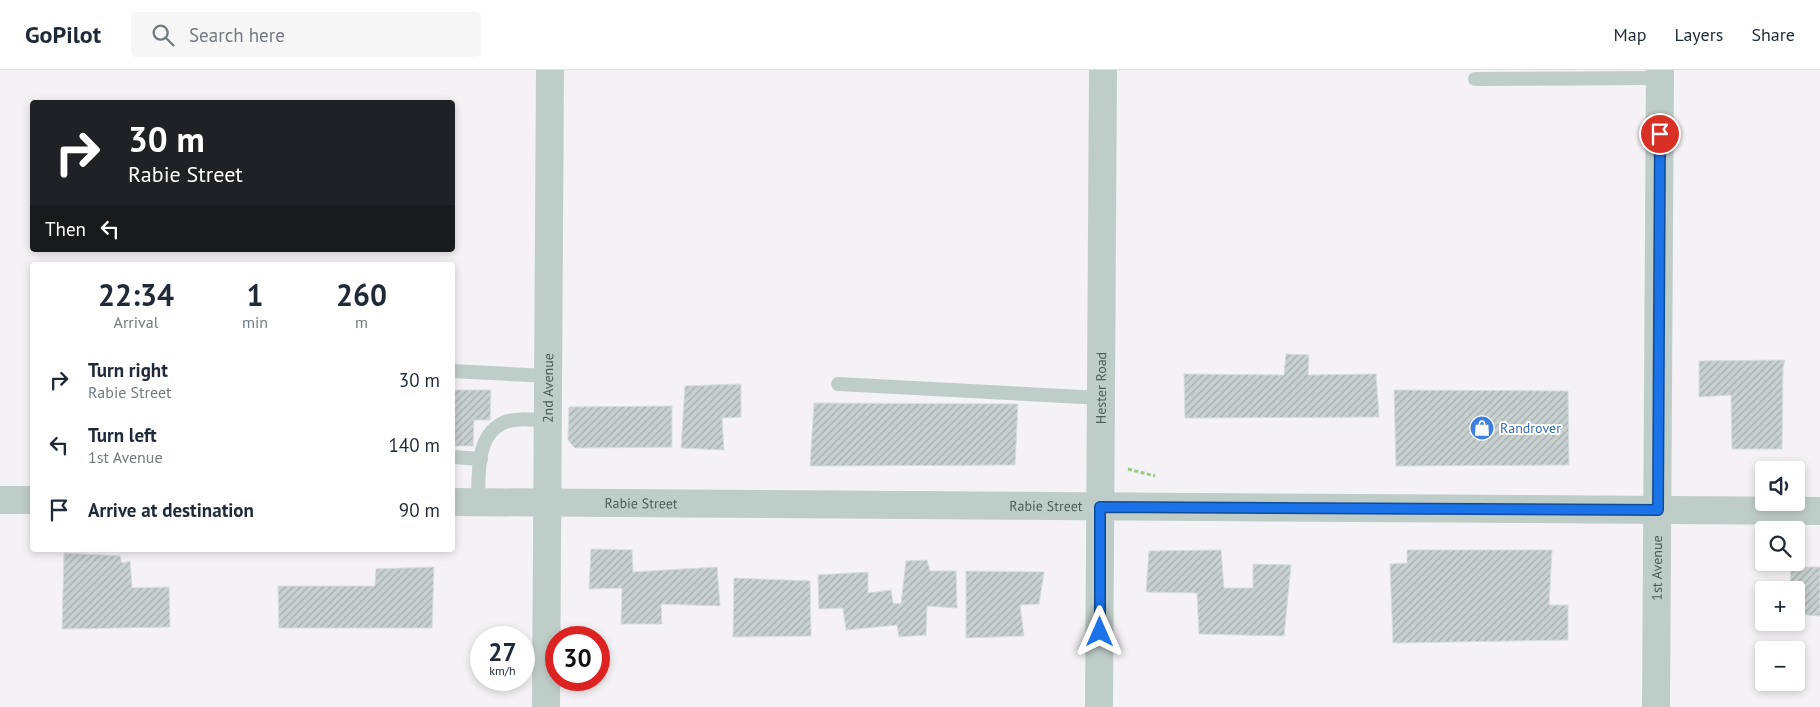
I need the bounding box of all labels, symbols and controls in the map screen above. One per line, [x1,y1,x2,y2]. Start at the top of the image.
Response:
search box [131,12,481,57]
text: GoPilot [25,19,101,50]
icon: search [149,21,177,49]
text: Search here [189,23,285,47]
text: Map [1614,23,1646,46]
text: Layers [1674,23,1723,46]
text: Share [1751,23,1795,46]
pin [1639,113,1681,155]
text: 30 m [128,116,205,162]
icon: right [45,120,110,185]
icon: arrive [1646,120,1674,148]
text: Rabie Street [128,160,243,188]
icon: left [96,215,124,243]
text: Then [45,217,86,241]
text: 22:34 [98,275,174,314]
text: 1 [247,275,264,314]
text: 260 [336,275,387,314]
text: Arrival [114,312,158,332]
text: min [242,312,268,332]
text: m [355,312,368,332]
street label: Hester Road [1092,352,1110,424]
street label: 2nd Avenue [539,353,557,423]
text: Turn right [88,358,168,382]
icon: right [45,366,73,394]
text: 30 m [399,368,440,392]
text: Rabie Street [88,382,172,402]
shop icon: Randrover [1469,415,1495,441]
place label: Randrover [1500,419,1561,437]
text: Turn left [88,423,157,447]
icon: left [45,431,73,459]
text: 140 m [388,433,440,457]
text: 1st Avenue [88,447,163,467]
map controls [1755,461,1805,691]
button: sound [1755,461,1805,511]
street label: Rabie Street [604,494,678,512]
icon: arrive [45,496,73,524]
street label: Rabie Street [1009,497,1083,515]
text: Arrive at destination [88,498,254,522]
text: 90 m [399,498,440,522]
button: search [1755,521,1805,571]
street label: 1st Avenue [1648,535,1666,601]
button: + [1755,581,1805,631]
position arrow [1073,605,1125,657]
speed limit sign: 30 [545,626,610,691]
text: 27 [488,636,517,668]
button: − [1755,641,1805,691]
text: km/h [489,663,516,678]

